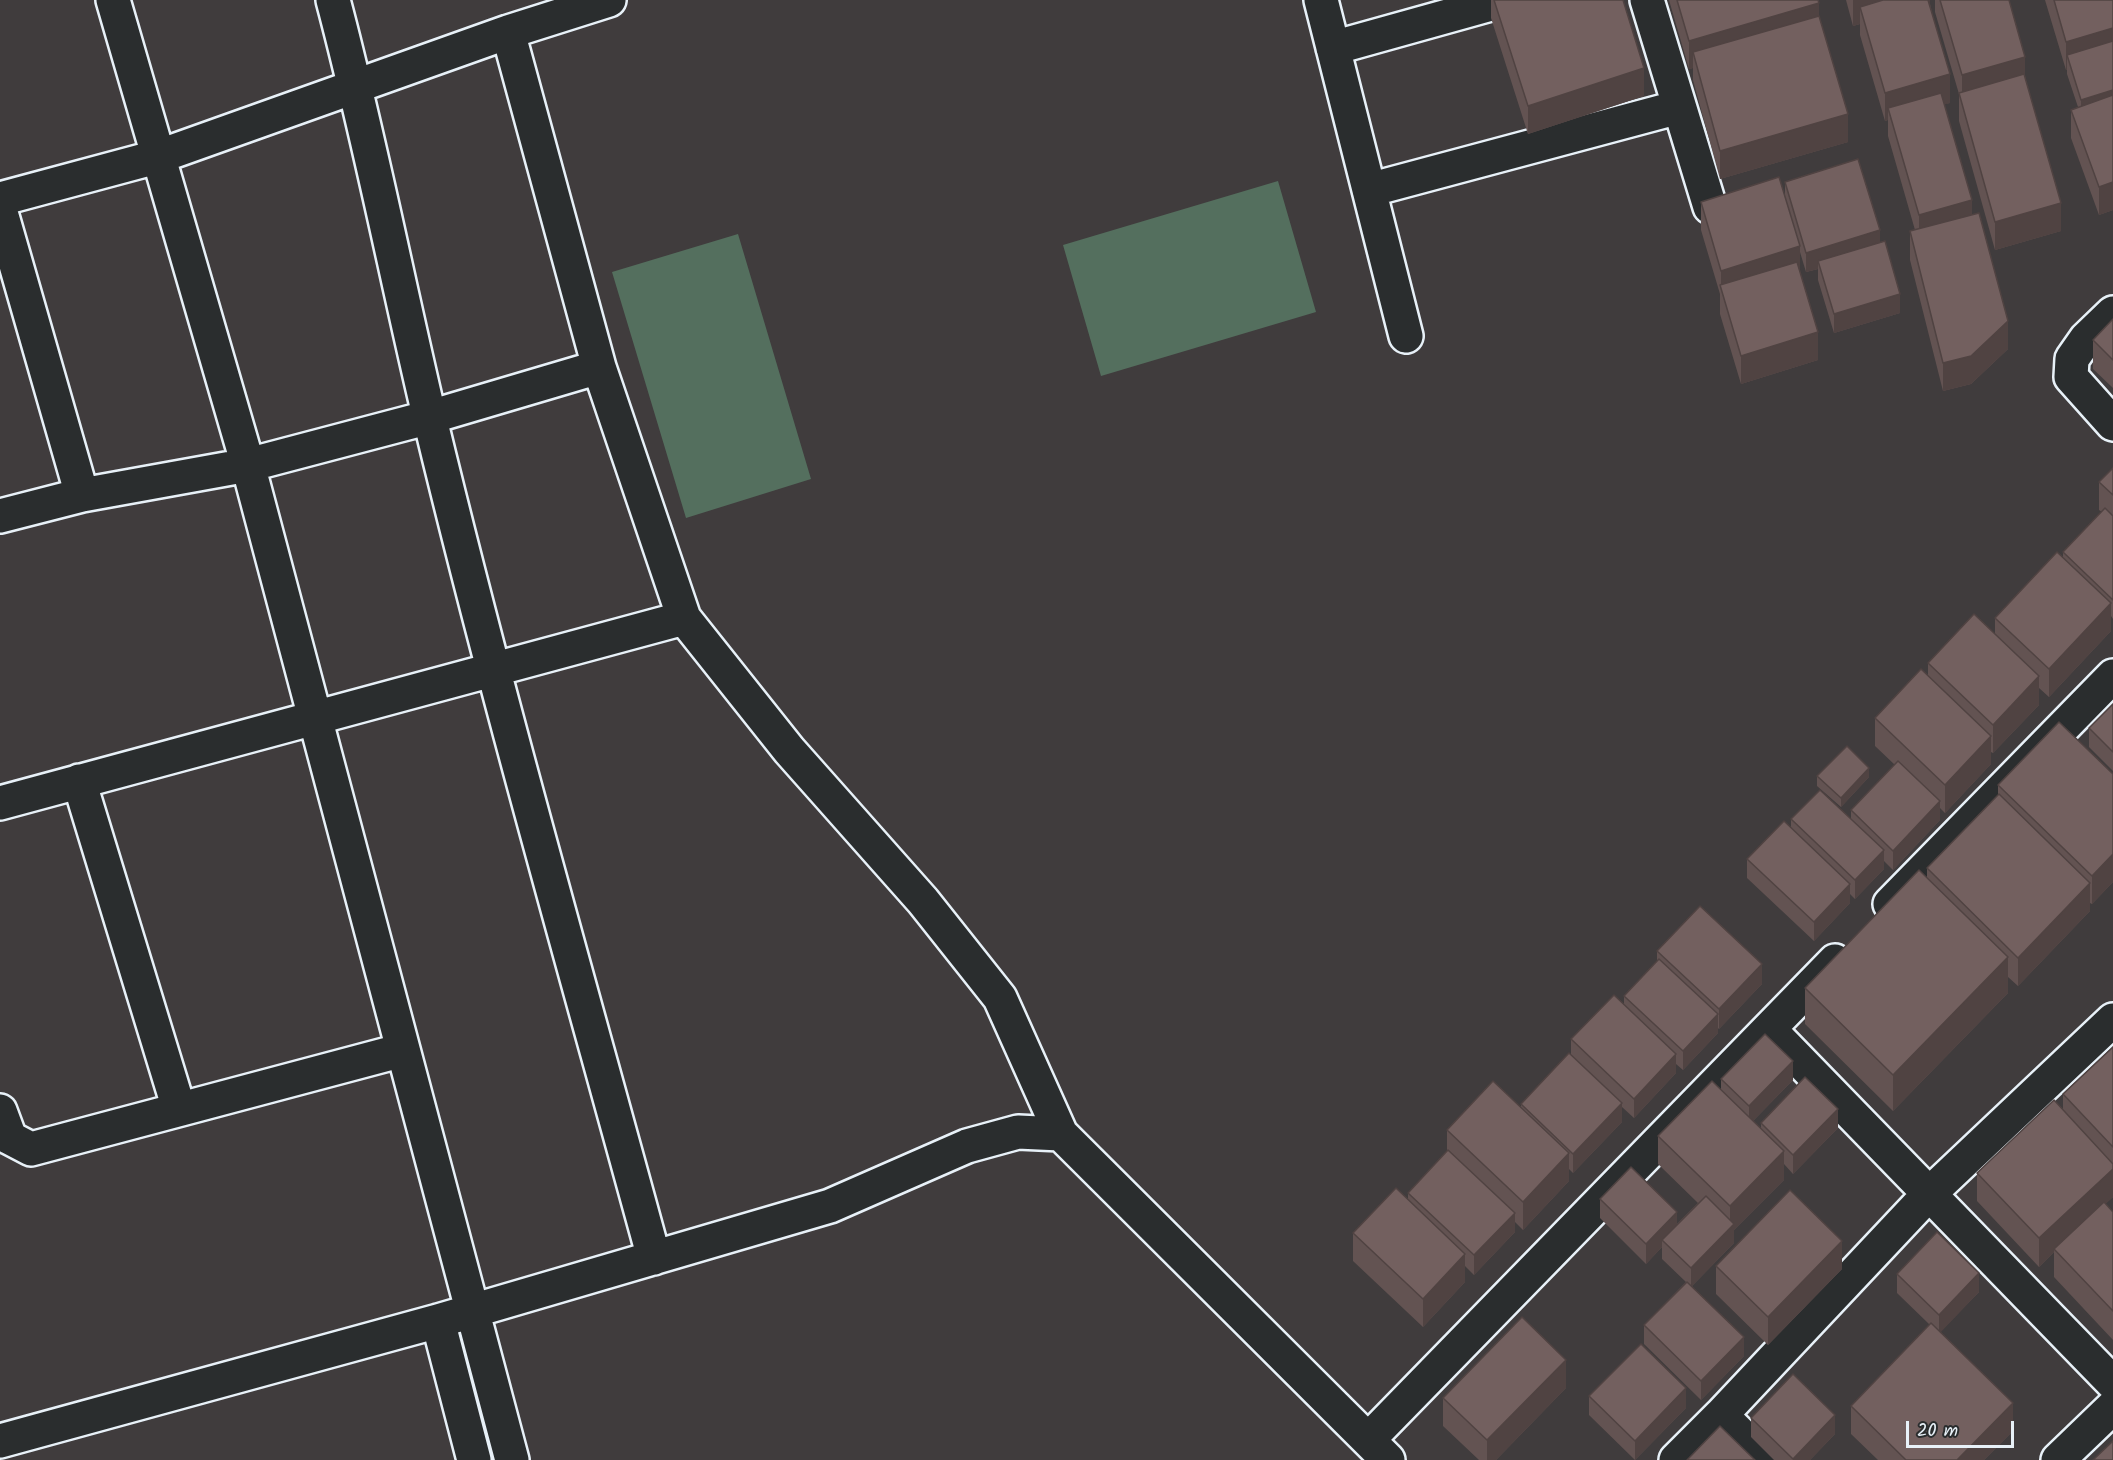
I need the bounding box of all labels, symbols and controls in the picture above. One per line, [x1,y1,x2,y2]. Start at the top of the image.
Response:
scale bar [1909,1409,2017,1447]
text: 20 m [1917,1417,1958,1446]

